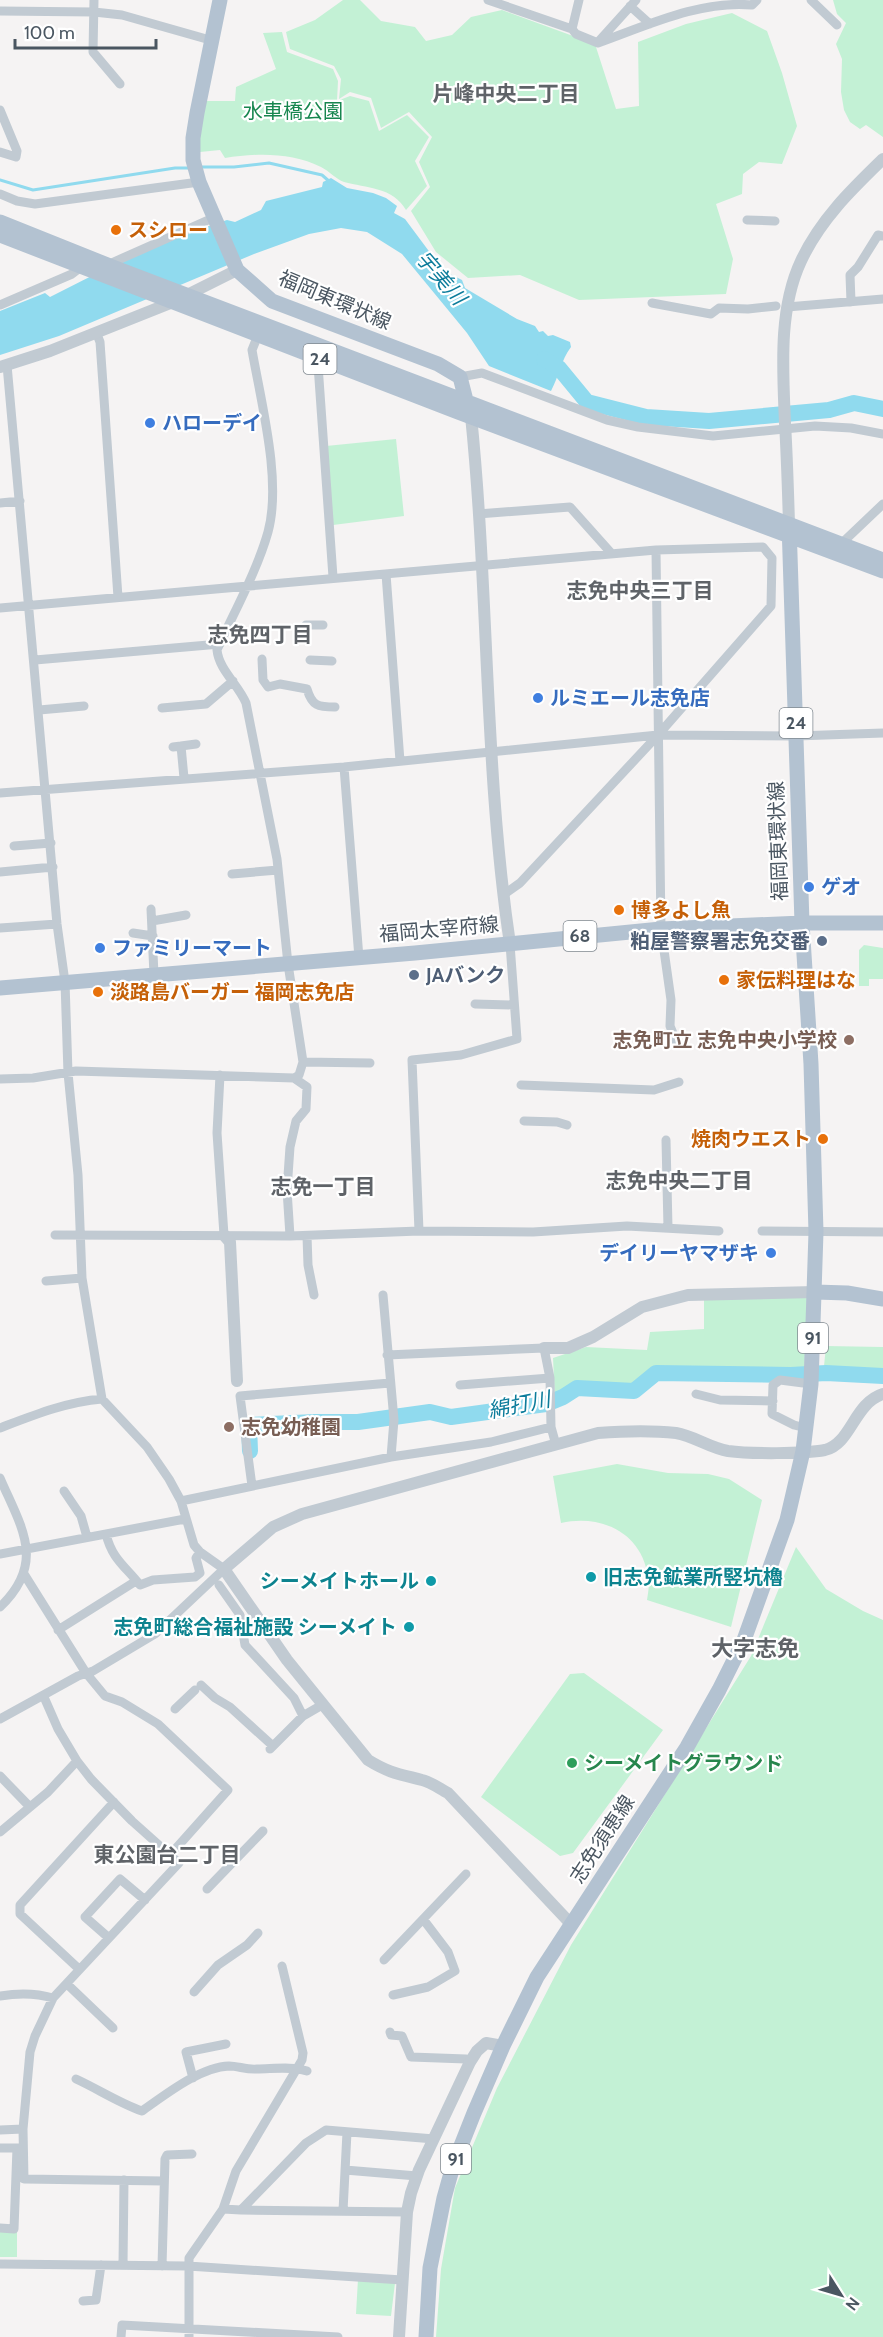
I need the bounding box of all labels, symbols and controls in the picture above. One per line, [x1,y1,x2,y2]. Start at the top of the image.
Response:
scale bar [15,12,156,50]
text: 100 m [24,22,75,44]
district label: 片峰中央二丁目 [433,81,580,106]
park label: 水車橋公園 [243,99,343,123]
place label: スシロー [128,218,208,242]
marker: スシロー [109,223,123,237]
water label: 宇美川 [411,246,473,311]
street label: 福岡東環状線 [275,266,395,334]
road number: 24 [304,344,336,374]
place label: ハローデイ [162,411,262,435]
marker: ハローデイ [143,416,157,430]
district label: 志免中央三丁目 [567,578,714,603]
district label: 志免四丁目 [208,622,313,647]
place label: ルミエール志免店 [550,686,710,710]
marker: ルミエール志免店 [531,691,545,705]
road number: 24 [780,708,812,738]
street label: 福岡東環状線 [764,781,792,901]
place label: ゲオ [821,875,861,899]
marker: ゲオ [802,880,816,894]
place label: 博多よし魚 [631,898,731,922]
marker: 博多よし魚 [612,903,626,917]
street label: 福岡太宰府線 [378,912,500,946]
road number: 68 [564,921,596,951]
place label: 粕屋警察署志免交番 [630,929,810,953]
marker: 粕屋警察署志免交番 [815,934,829,948]
place label: ファミリーマート [112,936,272,960]
marker: ファミリーマート [93,941,107,955]
place label: JAバンク [425,963,505,987]
marker: JAバンク [407,968,421,982]
place label: 家伝料理はな [736,968,856,992]
marker: 家伝料理はな [717,973,731,987]
place label: 淡路島バーガー 福岡志免店 [110,980,355,1004]
marker: 淡路島バーガー 福岡志免店 [91,985,105,999]
place label: 志免町立 志免中央小学校 [613,1028,837,1052]
marker: 志免町立 志免中央小学校 [842,1033,856,1047]
place label: 焼肉ウエスト [691,1127,811,1151]
marker: 焼肉ウエスト [816,1132,830,1146]
district label: 志免中央二丁目 [606,1168,753,1193]
district label: 志免一丁目 [271,1174,376,1199]
place label: デイリーヤマザキ [599,1241,759,1265]
marker: デイリーヤマザキ [764,1246,778,1260]
road number: 91 [798,1323,828,1353]
water label: 綿打川 [486,1386,554,1423]
place label: 志免幼稚園 [241,1415,341,1439]
marker: 志免幼稚園 [222,1420,236,1434]
place label: 旧志免鉱業所竪坑櫓 [603,1565,783,1589]
place label: シーメイトホール [260,1569,419,1593]
marker: 旧志免鉱業所竪坑櫓 [584,1570,598,1584]
marker: シーメイトホール [424,1574,438,1588]
place label: 志免町総合福祉施設 シーメイト [113,1615,397,1639]
marker: 志免町総合福祉施設 シーメイト [402,1620,416,1634]
district label: 大字志免 [711,1635,799,1662]
place label: シーメイトグラウンド [584,1751,783,1775]
marker: シーメイトグラウンド [565,1756,579,1770]
street label: 志免須恵線 [565,1791,639,1887]
district label: 東公園台二丁目 [94,1842,241,1867]
road number: 91 [441,2144,471,2174]
north arrow [811,2265,871,2325]
text: N [842,2293,864,2314]

